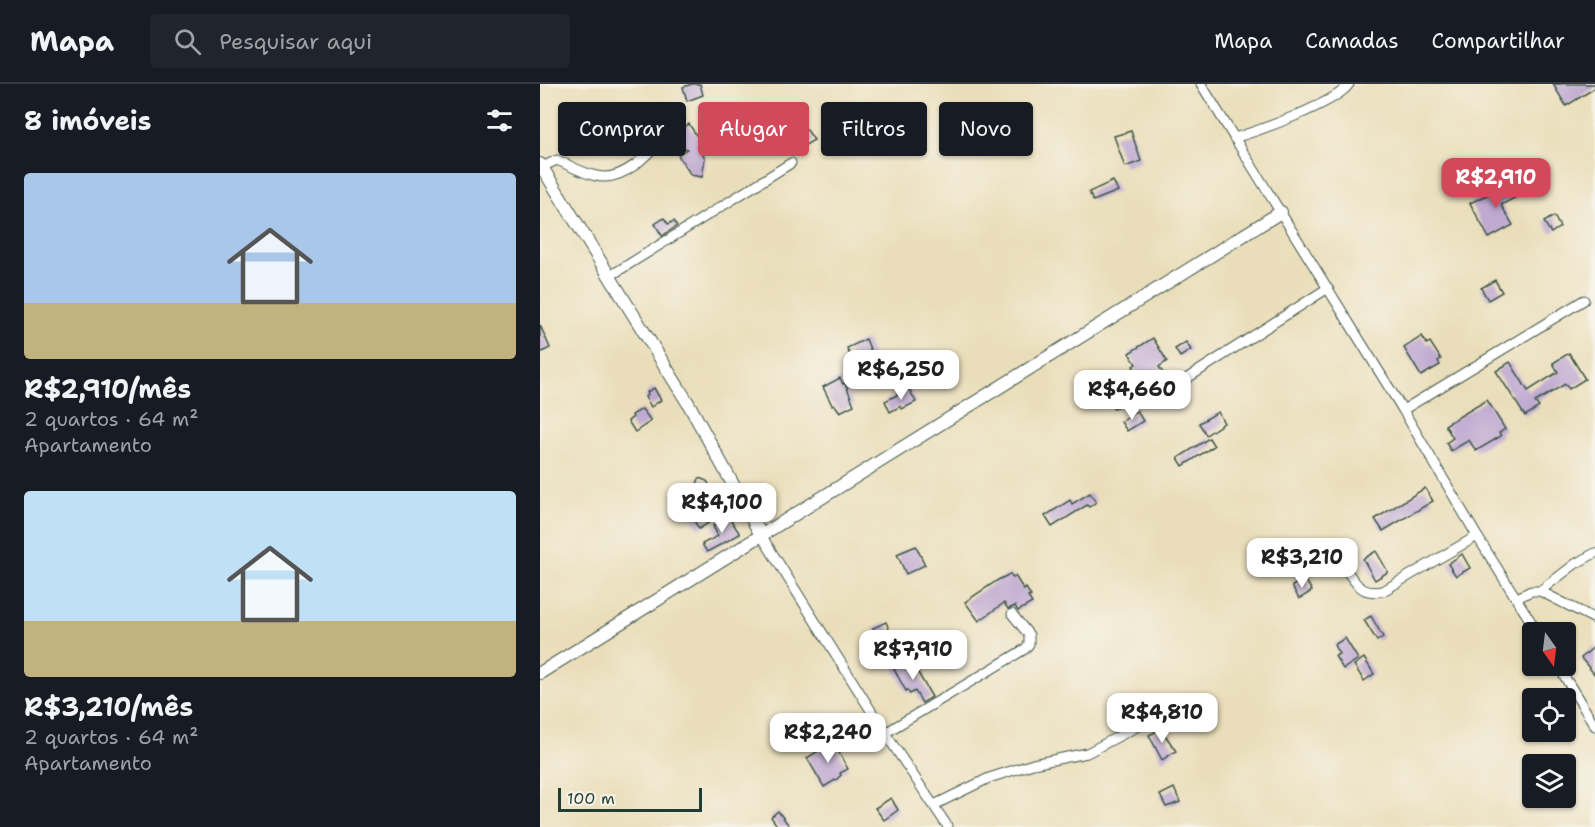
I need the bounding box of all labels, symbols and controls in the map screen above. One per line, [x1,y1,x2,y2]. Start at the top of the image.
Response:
search box [150,14,570,68]
text: Mapa [30,22,114,60]
icon: search [171,25,204,58]
text: Pesquisar aqui [219,27,372,56]
text: Mapa [1214,27,1272,55]
text: Camadas [1305,27,1399,55]
text: Compartilhar [1432,27,1565,55]
chip: Comprar [558,102,686,156]
chip: Alugar [698,102,809,156]
chip: Filtros [821,102,927,156]
chip: Novo [939,102,1033,156]
text: 8 imóveis [24,103,151,138]
icon: filters [483,104,516,137]
pin: R$2,910 [1441,158,1551,209]
text: R$2,910 [1455,164,1537,190]
icon: home [216,212,324,320]
pin: R$6,250 [846,350,956,401]
text: R$6,250 [857,356,945,382]
pin: R$4,660 [1077,370,1187,421]
text: R$2,910/mês [24,371,191,406]
text: R$4,660 [1088,376,1176,402]
text: 2 quartos · 64 m² [24,406,199,432]
text: Apartamento [24,432,152,458]
pin: R$4,100 [667,483,777,534]
text: R$4,100 [681,489,763,515]
icon: home [216,530,324,638]
pin: R$3,210 [1247,538,1357,589]
text: R$3,210 [1261,544,1343,570]
north arrow [1522,622,1576,676]
map controls [1522,622,1576,808]
pin: R$7,910 [858,630,968,681]
text: R$7,910 [873,636,953,662]
button: locate [1522,688,1576,742]
text: R$3,210/mês [24,689,193,724]
pin: R$4,810 [1107,693,1217,744]
text: R$4,810 [1121,699,1203,725]
pin: R$2,240 [773,713,883,764]
text: R$2,240 [784,719,872,745]
text: 2 quartos · 64 m² [24,724,199,750]
text: Apartamento [24,750,152,776]
button: layers [1522,754,1576,808]
scale bar [558,785,702,812]
text: 100 m [567,788,615,809]

